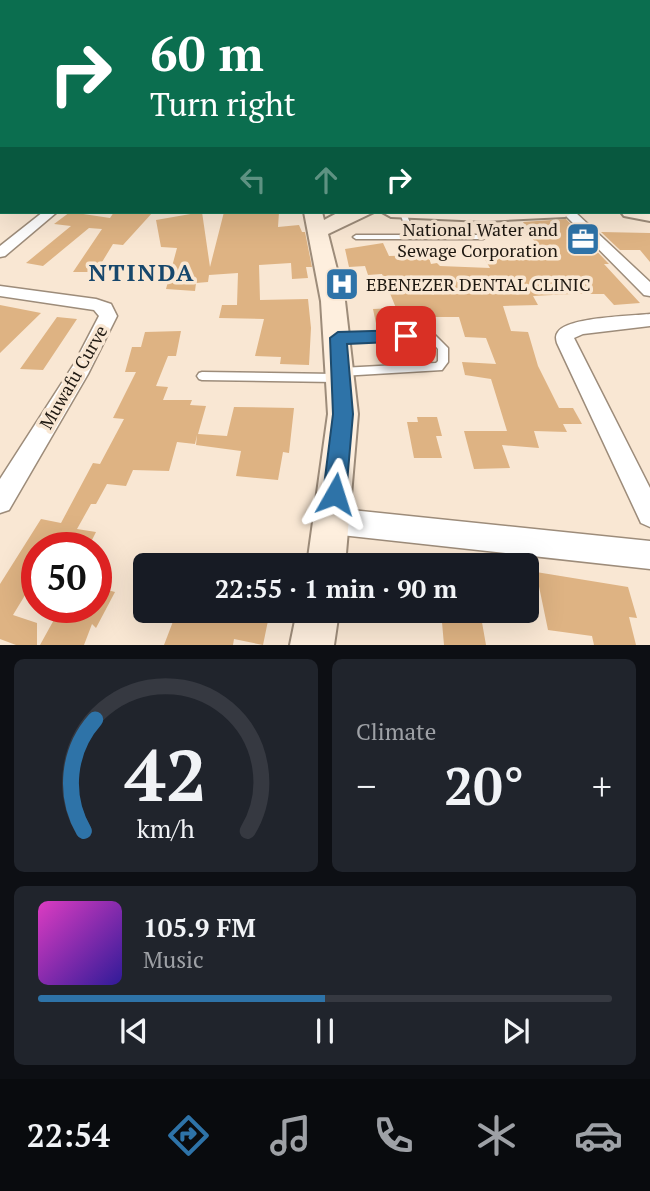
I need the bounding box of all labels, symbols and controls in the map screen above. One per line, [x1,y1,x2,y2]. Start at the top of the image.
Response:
text: 60 m [150,20,264,85]
icon: right [35,28,126,119]
text: Turn right [150,83,296,125]
icon: left [234,161,272,199]
icon: ahead [307,161,345,199]
icon: right [380,161,418,199]
place label: National Water and Sewage Corporation [397,217,558,262]
office icon: National Water and Sewage Corporation [564,220,602,258]
district label: NTINDA [88,256,196,288]
hospital icon: EBENEZER DENTAL CLINIC [323,265,361,303]
place label: EBENEZER DENTAL CLINIC [366,272,591,296]
pin [376,306,436,366]
icon: arrive [387,317,425,355]
street label: Muwafu Curve [34,321,112,433]
position arrow [298,457,372,531]
speed limit sign: 50 [21,532,112,623]
text: 22:55 · 1 min · 90 m [215,571,457,605]
text: Climate [356,716,436,747]
text: 42 [125,726,207,823]
text: 20° [444,751,524,820]
text: − [356,761,376,811]
text: + [592,761,612,811]
text: km/h [137,812,195,845]
text: 105.9 FM [143,910,256,944]
text: Music [143,944,204,975]
icon: previous [115,1012,153,1050]
icon: pause [306,1012,344,1050]
icon: next [497,1012,535,1050]
icon: directions [164,1111,213,1160]
icon: music [266,1111,315,1160]
icon: phone [369,1111,418,1160]
icon: climate [472,1111,521,1160]
icon: car [574,1111,623,1160]
text: 22:54 [27,1114,110,1156]

